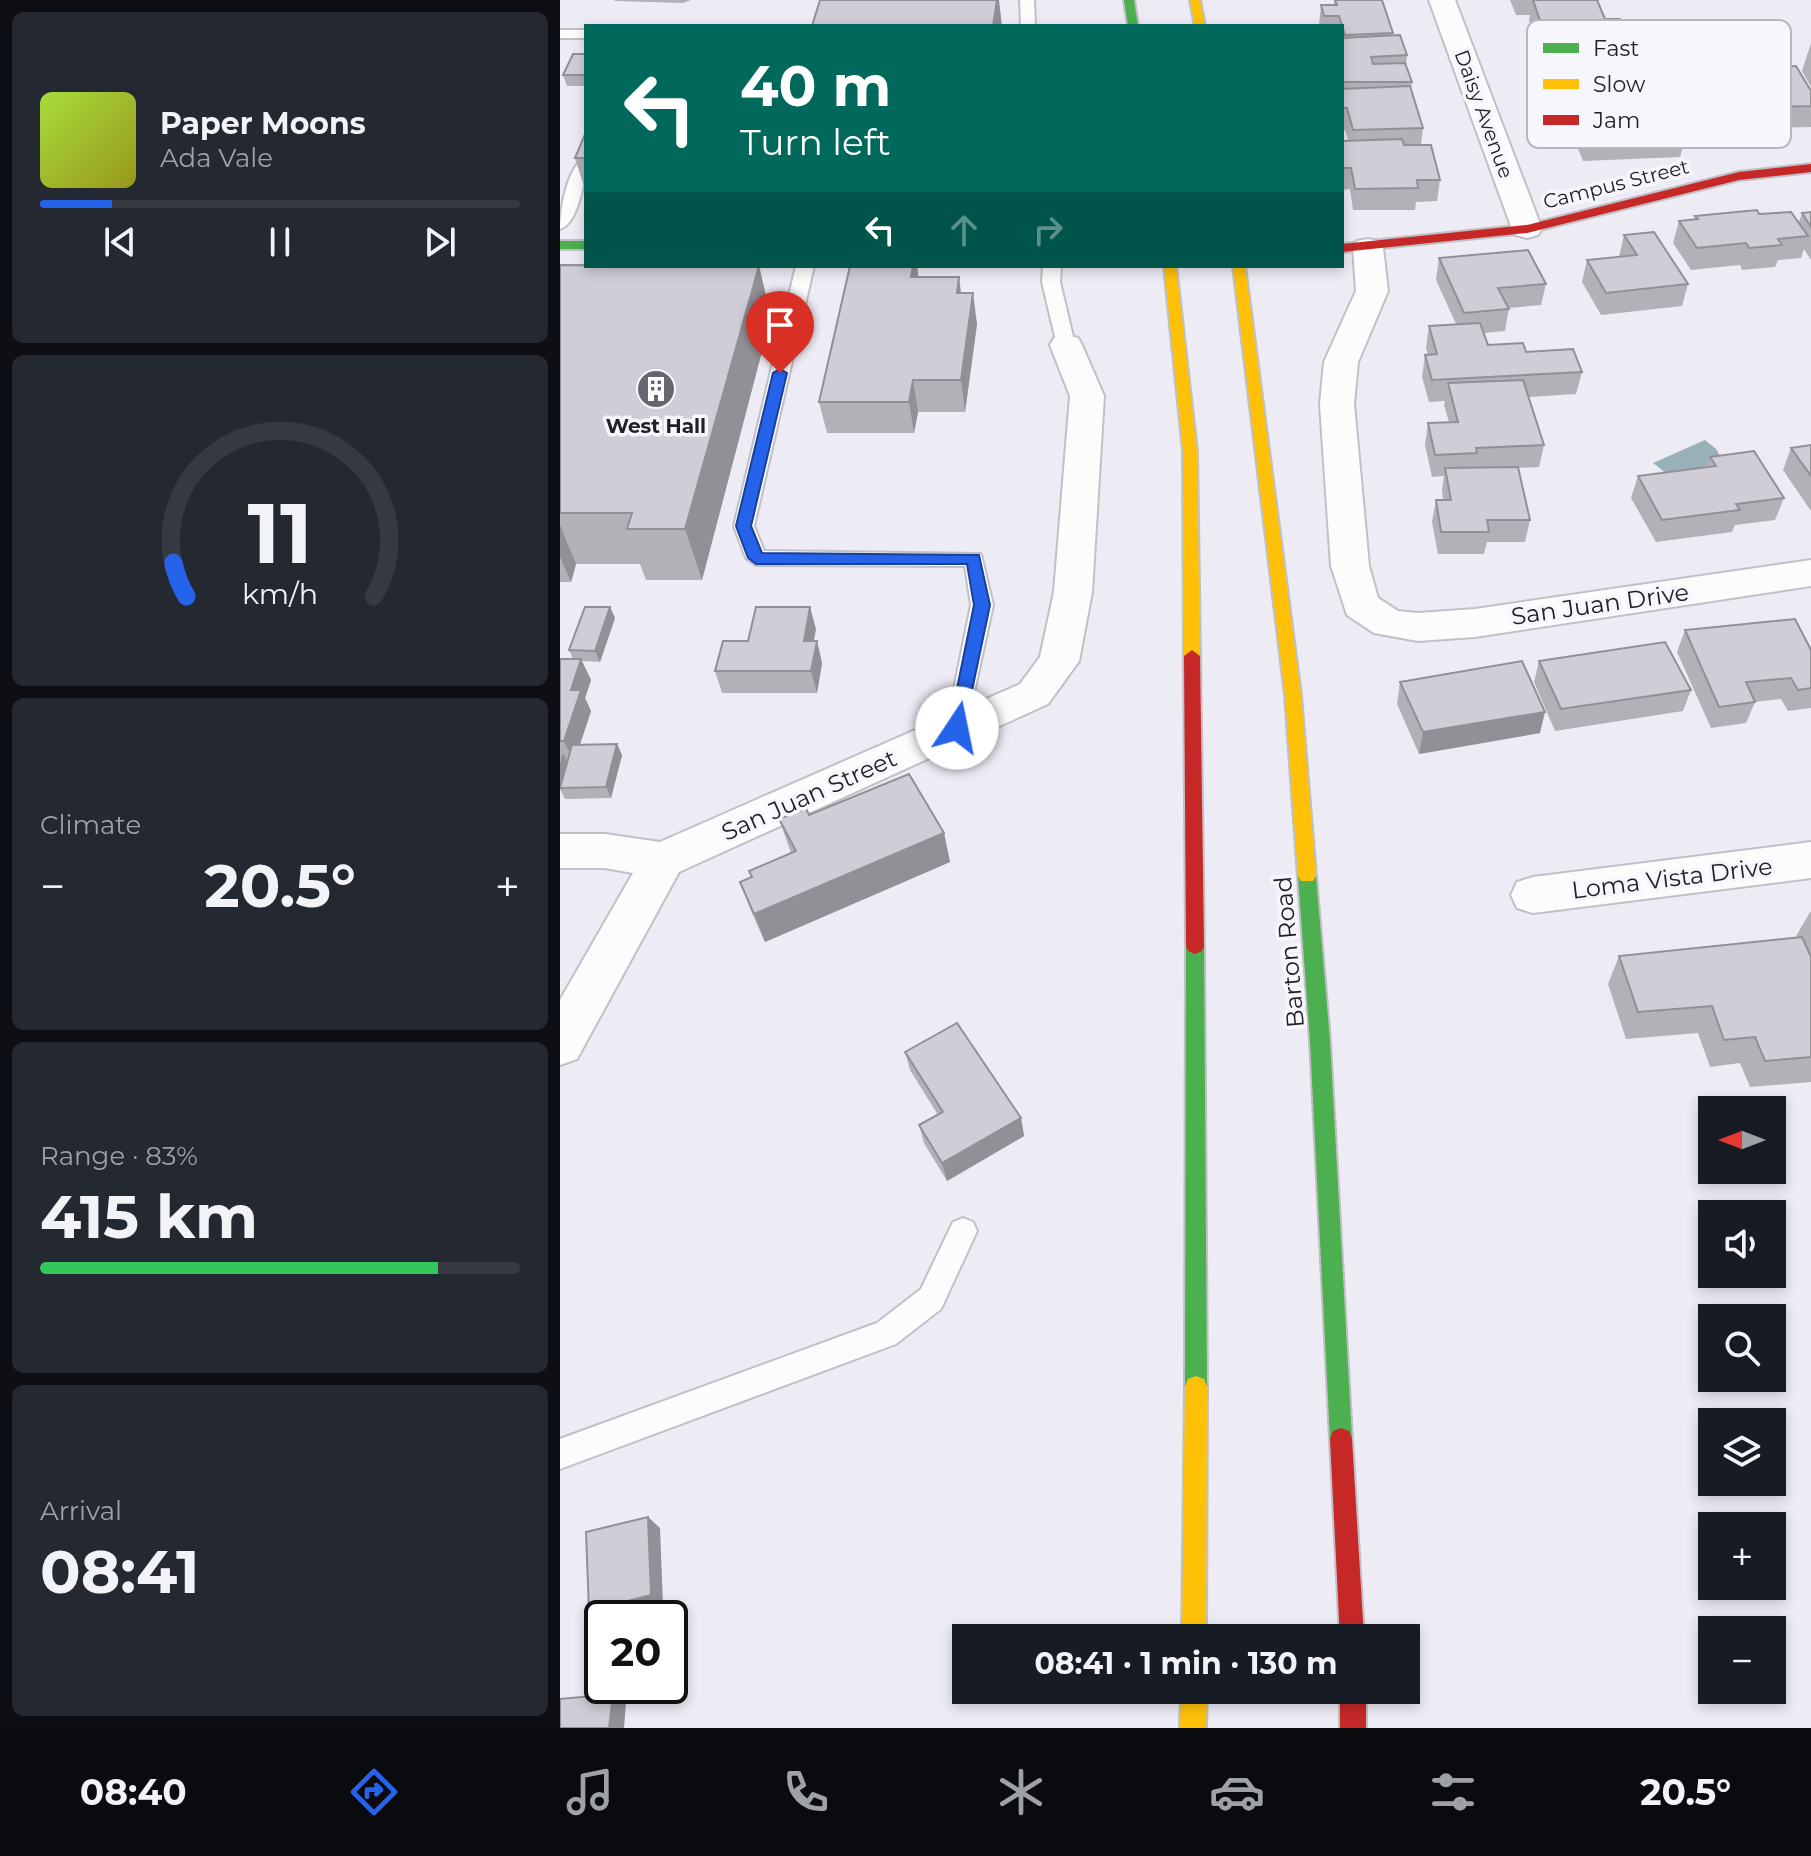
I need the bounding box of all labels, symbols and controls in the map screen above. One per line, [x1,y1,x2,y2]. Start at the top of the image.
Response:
legend [1527,20,1791,148]
text: Fast [1593,35,1639,62]
street label: Daisy Avenue [1450,46,1518,182]
text: 40 m [740,52,891,120]
icon: left [608,56,712,160]
text: Slow [1593,71,1646,98]
text: Paper Moons [160,105,366,142]
text: Jam [1592,107,1640,134]
text: Turn left [740,120,891,164]
text: Ada Vale [160,142,273,174]
street label: Campus Street [1541,154,1691,214]
icon: left [858,208,902,252]
icon: ahead [942,208,986,252]
icon: right [1026,208,1070,252]
icon: previous [98,220,142,264]
icon: pause [258,220,302,264]
icon: next [418,220,462,264]
pin [746,291,814,373]
icon: arrive [758,303,802,347]
building icon: West Hall [635,368,677,410]
place label: West Hall [606,414,706,438]
text: 11 [247,481,313,583]
text: km/h [242,576,318,611]
street label: San Juan Drive [1509,577,1691,631]
position arrow [915,686,999,770]
street label: San Juan Street [717,743,901,847]
text: Climate [40,809,141,841]
text: 20.5° [204,849,356,922]
street label: Loma Vista Drive [1570,851,1774,905]
text: − [40,859,65,913]
text: + [495,859,520,913]
street label: Barton Road [1268,875,1310,1029]
north arrow [1698,1096,1786,1184]
map controls [1698,1096,1786,1704]
text: Range · 83% [40,1140,198,1172]
text: 415 km [40,1180,258,1253]
button: sound [1698,1200,1786,1288]
button: search [1698,1304,1786,1392]
button: layers [1698,1408,1786,1496]
text: Arrival [40,1495,122,1527]
button: + [1698,1512,1786,1600]
text: 08:41 [40,1535,199,1608]
speed limit sign: 20 [584,1600,688,1704]
button: − [1698,1616,1786,1704]
text: 08:41 · 1 min · 130 m [1034,1645,1338,1682]
icon: directions [346,1764,402,1820]
icon: music [562,1764,618,1820]
icon: phone [778,1764,834,1820]
icon: climate [993,1764,1049,1820]
icon: car [1209,1764,1265,1820]
icon: filters [1425,1764,1481,1820]
text: 08:40 [80,1770,187,1814]
text: 20.5° [1640,1770,1731,1814]

